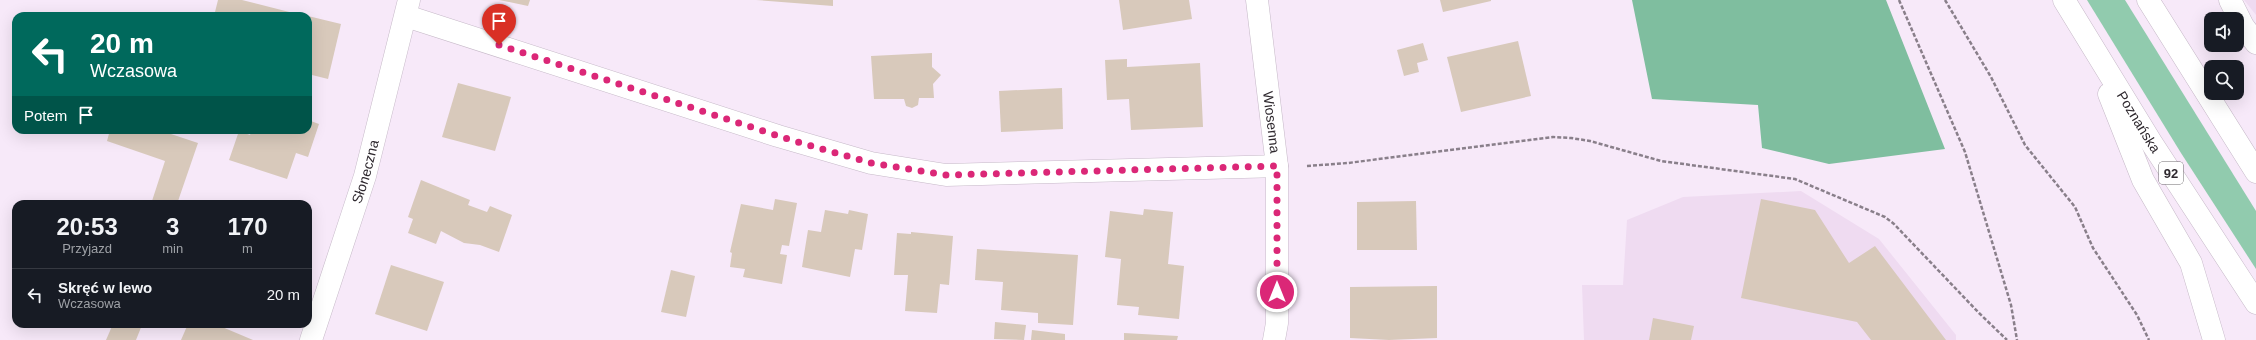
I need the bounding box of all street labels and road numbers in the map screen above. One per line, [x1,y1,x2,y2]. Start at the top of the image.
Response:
street label: Poznańska [2114,88,2164,156]
street label: Wiosenna [1260,90,1283,154]
street label: Słoneczna [349,138,382,205]
road number: 92 [2159,162,2183,184]

